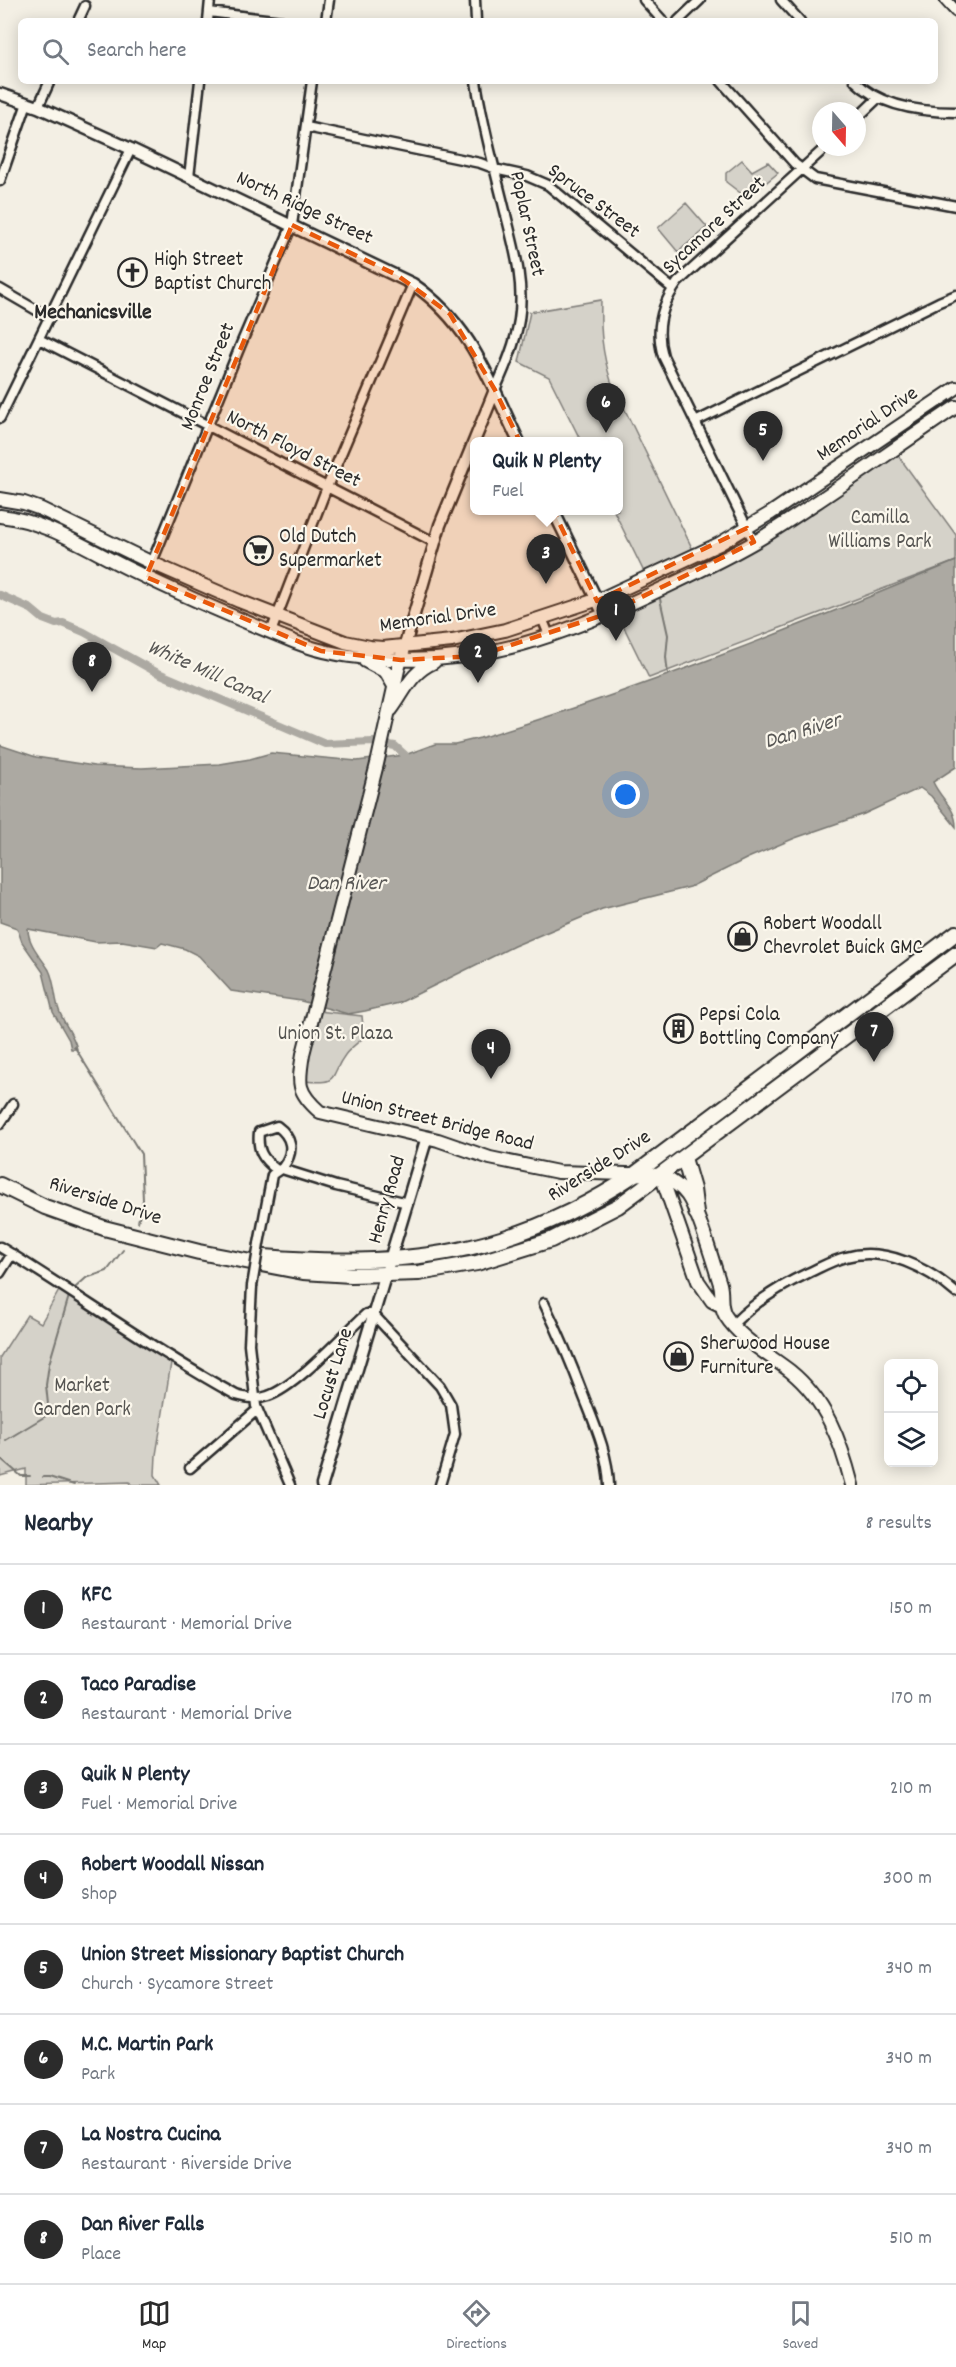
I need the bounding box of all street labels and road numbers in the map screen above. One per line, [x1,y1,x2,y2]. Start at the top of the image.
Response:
street label: Spruce Street [540,157,646,247]
street label: North Ridge Street [231,164,378,254]
street label: Poplar Street [500,169,552,280]
street label: Sycamore Street [656,170,774,282]
street label: Monroe Street [174,319,244,435]
street label: Memorial Drive [811,380,925,470]
street label: North Floyd Street [220,403,366,497]
street label: Memorial Drive [378,596,498,642]
street label: Union Street Bridge Road [338,1084,536,1160]
street label: Riverside Drive [542,1123,658,1211]
street label: Henry Road [361,1153,415,1247]
street label: Riverside Drive [45,1170,165,1234]
street label: Locust Lane [306,1325,362,1423]

